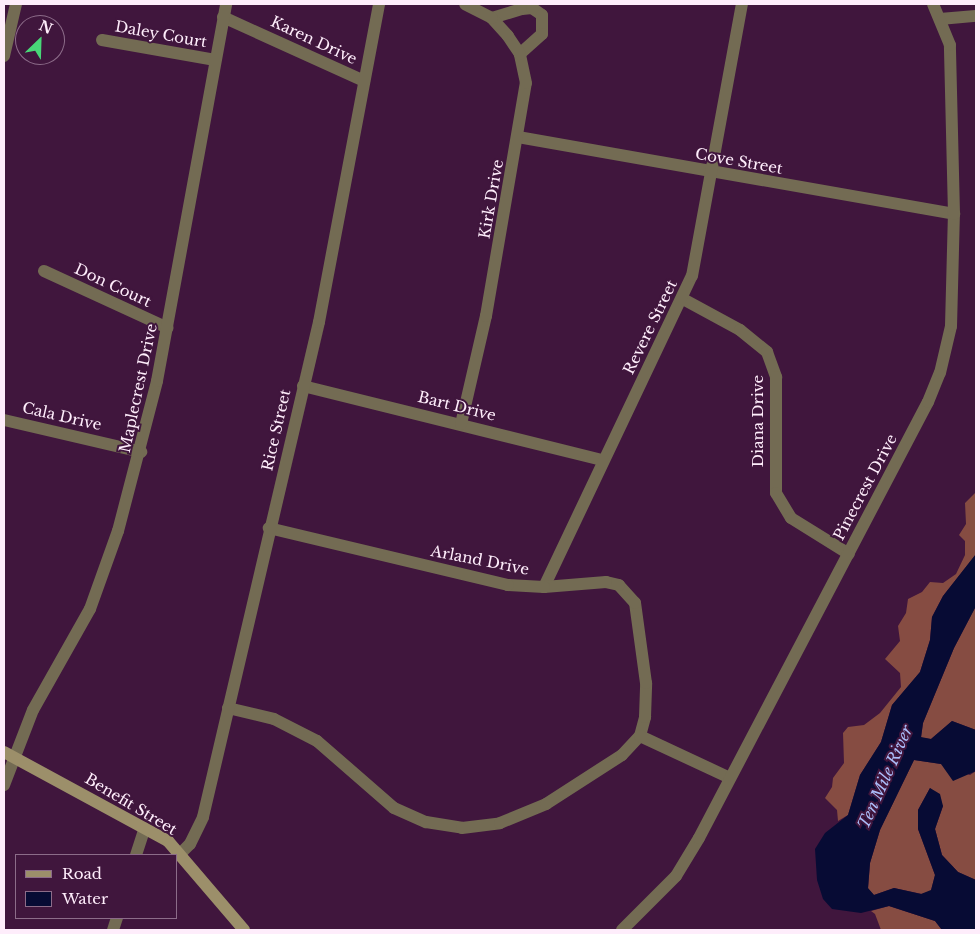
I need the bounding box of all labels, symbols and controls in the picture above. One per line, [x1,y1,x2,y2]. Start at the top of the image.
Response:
street label: Karen Drive [268,12,360,68]
north arrow [15,15,65,65]
text: N [36,16,55,38]
street label: Daley Court [113,17,209,51]
street label: Cove Street [694,144,784,178]
street label: Kirk Drive [475,158,507,240]
street label: Don Court [72,259,154,311]
street label: Revere Street [619,277,681,377]
street label: Maplecrest Drive [116,322,160,454]
street label: Diana Drive [749,375,767,467]
street label: Rice Street [258,388,294,472]
street label: Bart Drive [416,388,498,424]
street label: Cala Drive [21,398,103,434]
street label: Pinecrest Drive [829,431,901,543]
street label: Arland Drive [429,542,531,578]
water label: Ten Mile River [853,722,917,832]
street label: Benefit Street [82,770,180,838]
legend [15,854,178,919]
text: Road [62,864,102,883]
text: Water [62,889,108,908]

